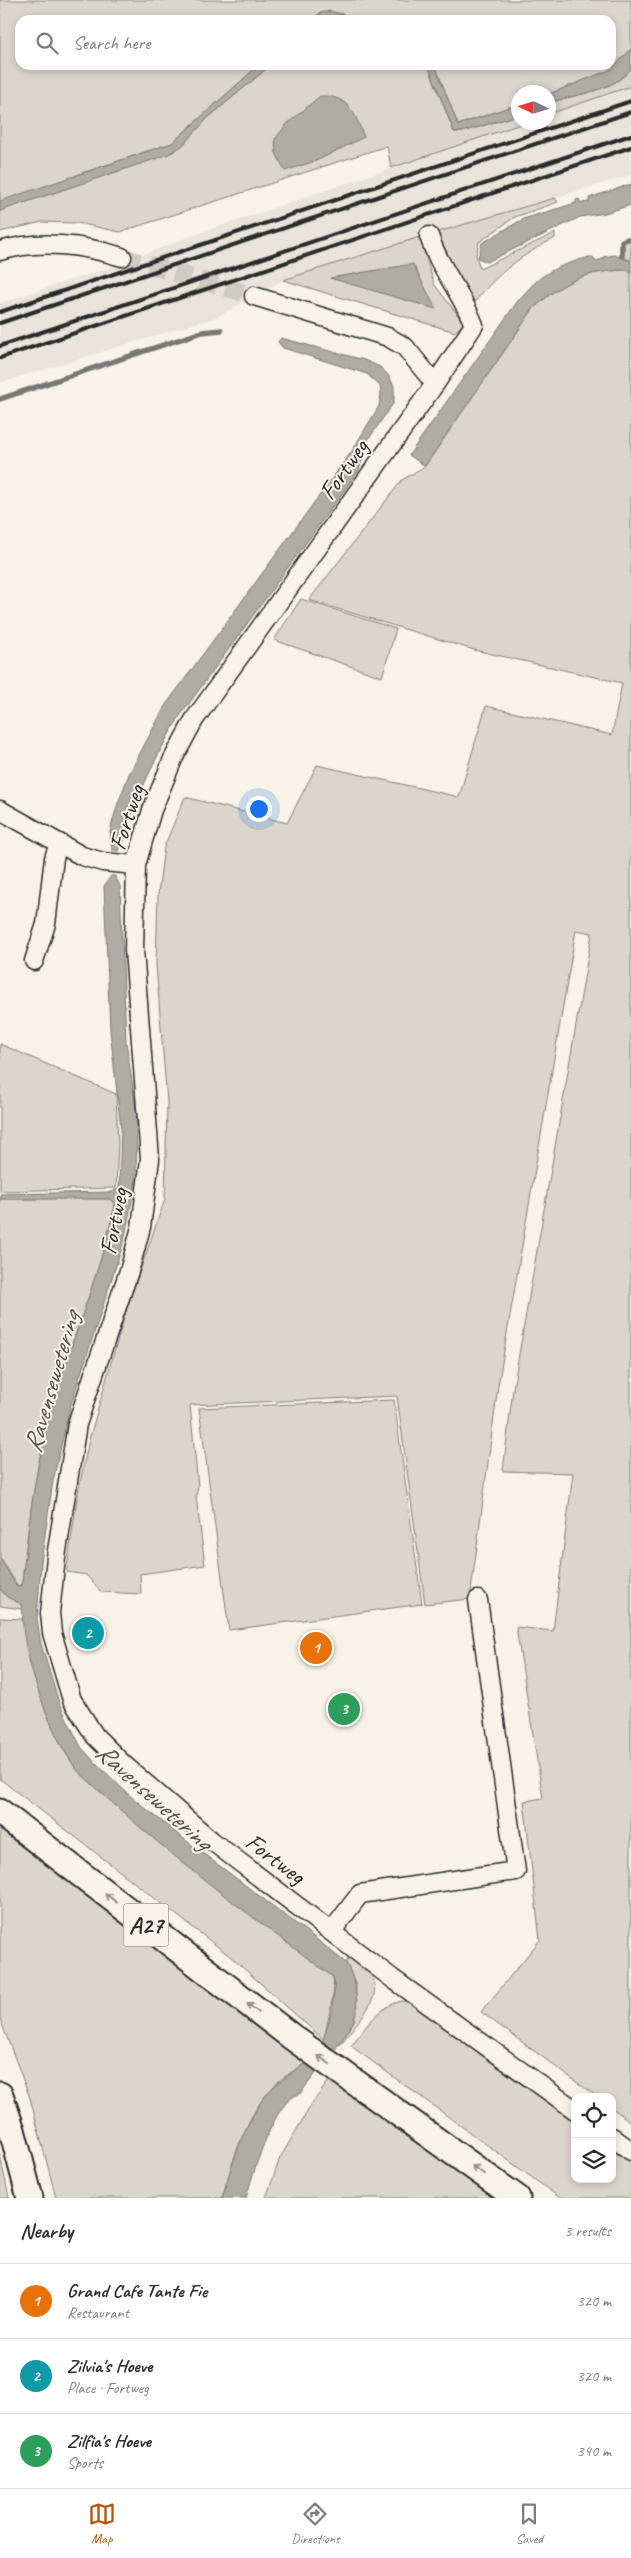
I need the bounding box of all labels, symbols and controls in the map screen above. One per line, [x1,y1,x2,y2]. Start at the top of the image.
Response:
search box [15,15,616,70]
icon: search [33,29,61,57]
text: Search here [73,31,150,55]
north arrow [511,85,556,130]
street label: Fortweg [312,432,377,506]
street label: Fortweg [101,780,153,854]
your location [246,796,272,822]
street label: Fortweg [92,1184,136,1257]
water label: Ravensewetering [16,1304,88,1456]
pin: 2 [72,1614,104,1652]
pin: 1 [300,1629,332,1667]
pin: 3 [328,1690,360,1728]
water label: Ravensewetering [89,1736,221,1860]
street label: Fortweg [239,1826,313,1892]
one-way arrow [105,1892,118,1903]
road number: A27 [124,1904,168,1946]
one-way arrow [247,2002,260,2013]
one-way arrow [317,2055,331,2065]
map controls [571,2093,616,2183]
button: locate [571,2093,616,2138]
button: layers [571,2138,616,2183]
one-way arrow [471,2165,485,2175]
text: Nearby [20,2218,73,2244]
text: 3 results [564,2221,611,2241]
text: Grand Cafe Tante Fie [67,2279,207,2303]
text: 1 [32,2291,40,2311]
text: 320 m [577,2291,611,2311]
text: Restaurant [67,2303,129,2323]
text: Zilvia's Hoeve [67,2354,152,2378]
text: 2 [32,2366,40,2386]
text: 320 m [577,2366,611,2386]
text: Place · Fortweg [67,2378,149,2398]
text: Zilfia's Hoeve [67,2429,151,2453]
text: 3 [32,2441,40,2461]
text: 340 m [577,2441,611,2461]
text: Sports [67,2453,103,2473]
tab: Map [88,2500,116,2547]
tab: Directions [291,2500,340,2547]
tab: Saved [515,2500,543,2547]

